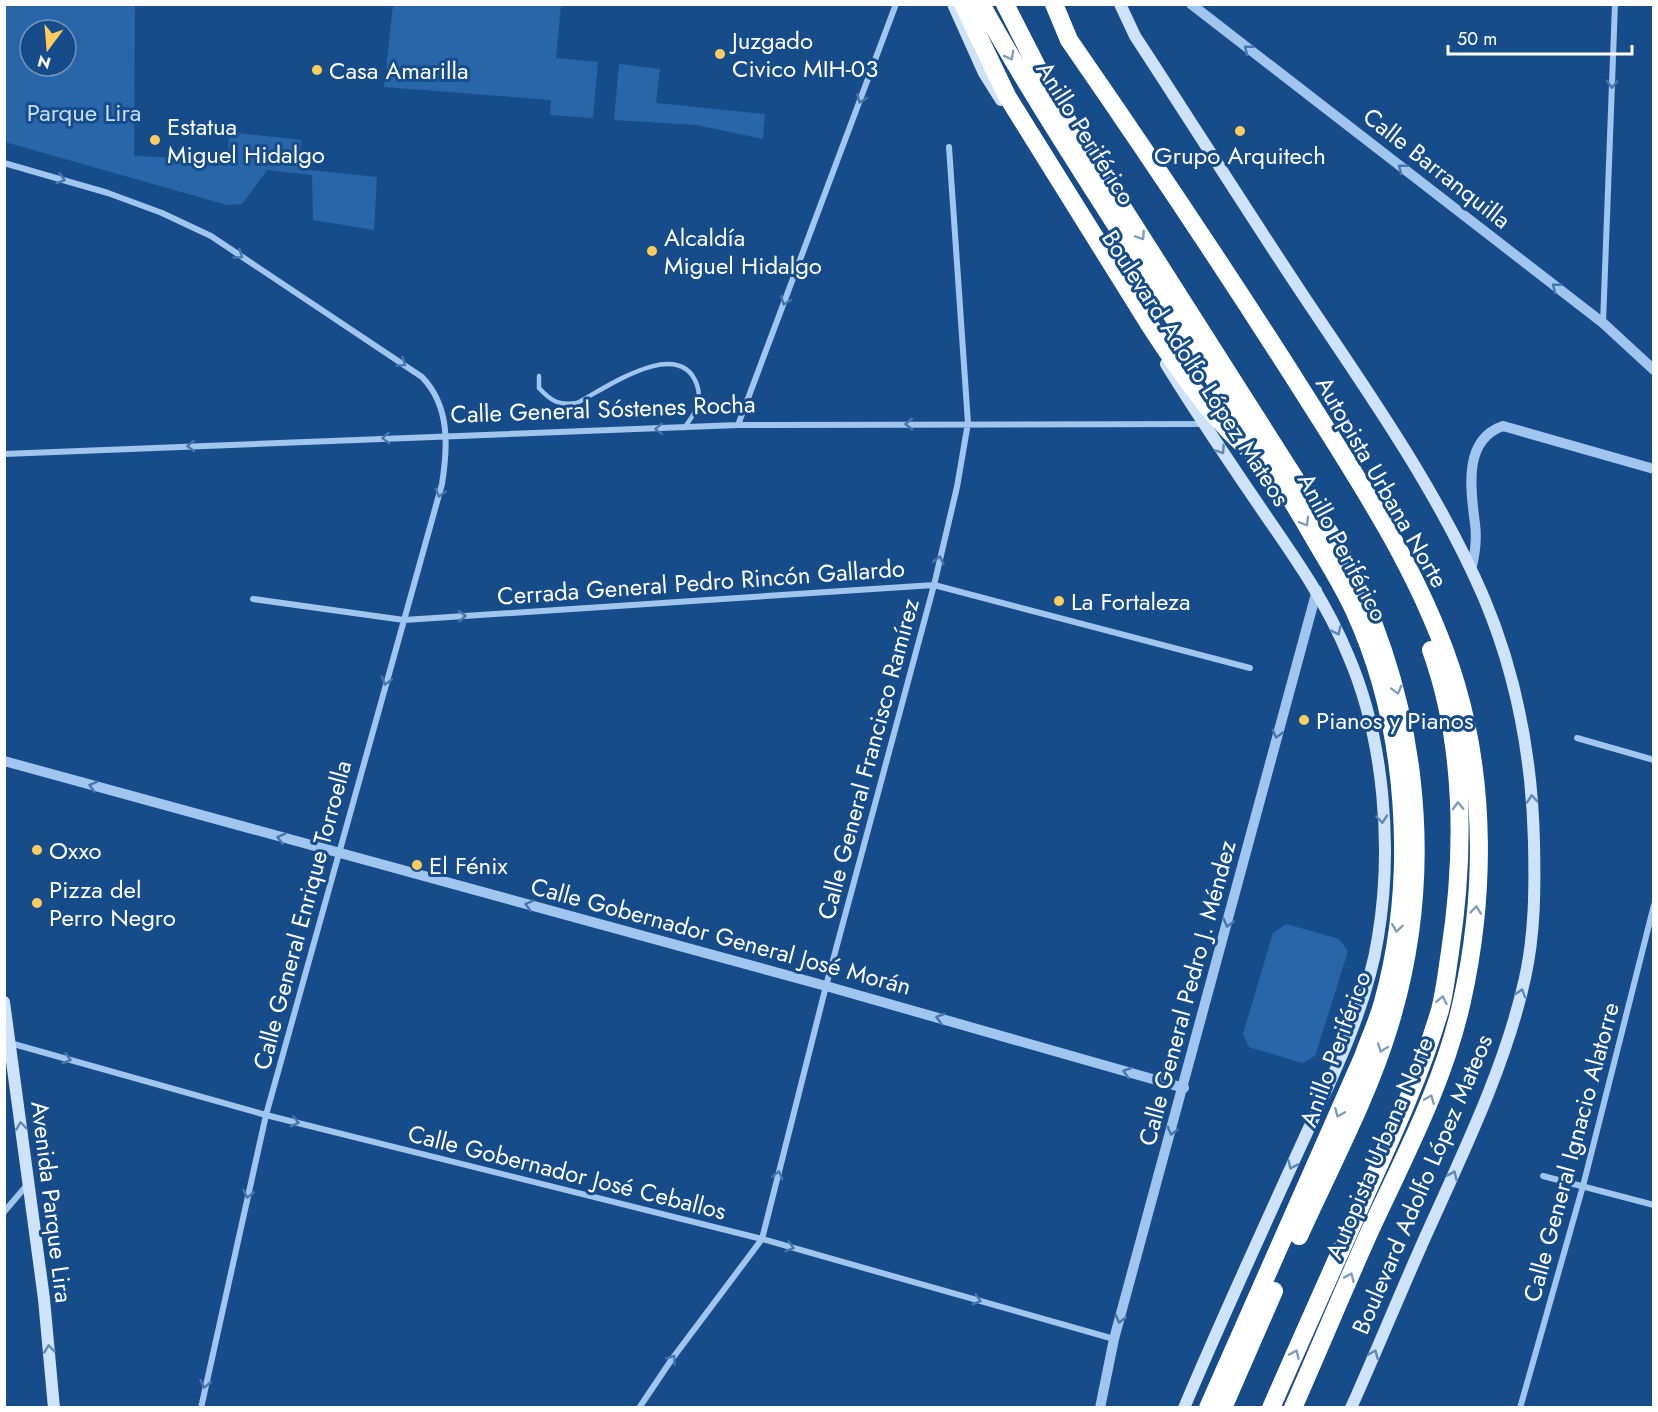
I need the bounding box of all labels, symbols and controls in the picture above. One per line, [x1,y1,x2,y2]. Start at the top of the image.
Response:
north arrow [18,18,78,78]
scale bar [1448,18,1632,56]
place label: Juzgado Civico MIH-03 [729,23,878,86]
text: 50 m [1457,26,1497,52]
one-way arrow [1244,45,1255,56]
marker: Juzgado Civico MIH-03 [713,47,727,61]
text: N [35,49,53,75]
one-way arrow [1003,50,1014,60]
place label: Casa Amarilla [329,53,469,88]
street label: Anillo Periférico [1028,54,1144,212]
marker: Casa Amarilla [310,63,324,77]
one-way arrow [1605,79,1618,88]
one-way arrow [855,93,868,103]
park label: Parque Lira [27,95,141,130]
street label: Calle Barranquilla [1356,99,1518,237]
place label: Estatua Miguel Hidalgo [167,109,325,172]
marker: Grupo Arquitech [1233,124,1247,138]
marker: Estatua Miguel Hidalgo [148,133,162,147]
place label: Grupo Arquitech [1154,138,1326,173]
one-way arrow [1398,164,1409,175]
one-way arrow [56,172,66,185]
place label: Alcaldía Miguel Hidalgo [664,220,822,283]
street label: Boulevard Adolfo López Mateos [1093,223,1299,513]
one-way arrow [1134,229,1145,240]
marker: Alcaldía Miguel Hidalgo [645,244,659,258]
one-way arrow [233,248,243,260]
one-way arrow [1552,284,1563,295]
one-way arrow [779,295,792,306]
one-way arrow [395,356,406,367]
street label: Autopista Urbana Norte [1307,370,1457,594]
street label: Calle General Sóstenes Rocha [450,386,756,432]
one-way arrow [905,417,914,430]
one-way arrow [654,422,663,435]
one-way arrow [382,432,391,445]
one-way arrow [187,440,196,453]
one-way arrow [1214,443,1225,454]
street label: Anillo Periférico [1289,467,1397,627]
one-way arrow [434,488,447,498]
one-way arrow [1297,516,1309,526]
street label: Cerrada General Pedro Rincón Gallardo [496,550,906,614]
one-way arrow [932,555,945,565]
place label: La Fortaleza [1071,584,1191,619]
marker: La Fortaleza [1052,594,1066,608]
street label: Calle General Francisco Ramírez [808,595,928,923]
one-way arrow [457,610,466,623]
one-way arrow [1330,625,1342,636]
one-way arrow [381,676,394,686]
one-way arrow [1389,685,1402,695]
place label: Pianos y Pianos [1316,703,1474,738]
marker: Pianos y Pianos [1297,713,1311,727]
one-way arrow [1272,729,1285,739]
street label: Calle General Enrique Torroella [244,756,360,1074]
one-way arrow [88,781,99,793]
one-way arrow [1526,795,1539,804]
one-way arrow [1451,802,1464,811]
one-way arrow [1376,815,1389,824]
place label: Oxxo [49,833,102,868]
one-way arrow [276,833,287,845]
street label: Calle General Pedro J. Méndez [1129,836,1245,1150]
marker: Oxxo [30,843,44,857]
place label: El Fénix [429,848,508,883]
marker: El Fénix [410,858,424,872]
street label: Calle Gobernador General José Morán [527,868,915,1004]
place label: Pizza del Perro Negro [49,872,176,935]
marker: Pizza del Perro Negro [30,896,44,910]
one-way arrow [524,900,534,913]
one-way arrow [1469,906,1482,915]
one-way arrow [1222,918,1235,928]
one-way arrow [1391,923,1403,933]
street label: Anillo Periférico [1291,966,1379,1132]
one-way arrow [1514,988,1526,999]
one-way arrow [1434,995,1447,1005]
street label: Calle General Ignacio Alatorre [1514,998,1628,1306]
one-way arrow [935,1013,946,1025]
street label: Boulevard Adolfo López Mateos [1343,1029,1501,1339]
street label: Autopista Urbana Norte [1316,1031,1442,1265]
one-way arrow [1376,1042,1389,1053]
one-way arrow [61,1052,72,1064]
one-way arrow [1123,1067,1133,1079]
one-way arrow [1423,1094,1435,1105]
street label: Avenida Parque Lira [22,1099,82,1305]
one-way arrow [1334,1107,1346,1118]
one-way arrow [290,1114,300,1127]
street label: Calle Gobernador José Ceballos [404,1115,730,1229]
one-way arrow [15,1121,28,1130]
one-way arrow [1166,1126,1179,1136]
one-way arrow [1287,1159,1299,1170]
one-way arrow [771,1171,784,1181]
one-way arrow [1446,1171,1458,1182]
one-way arrow [242,1189,255,1199]
one-way arrow [784,1240,794,1252]
one-way arrow [1343,1272,1355,1283]
one-way arrow [971,1293,982,1305]
one-way arrow [1115,1314,1127,1324]
one-way arrow [43,1345,56,1354]
one-way arrow [1367,1349,1379,1360]
one-way arrow [1287,1350,1299,1361]
one-way arrow [665,1355,676,1366]
one-way arrow [199,1379,212,1389]

